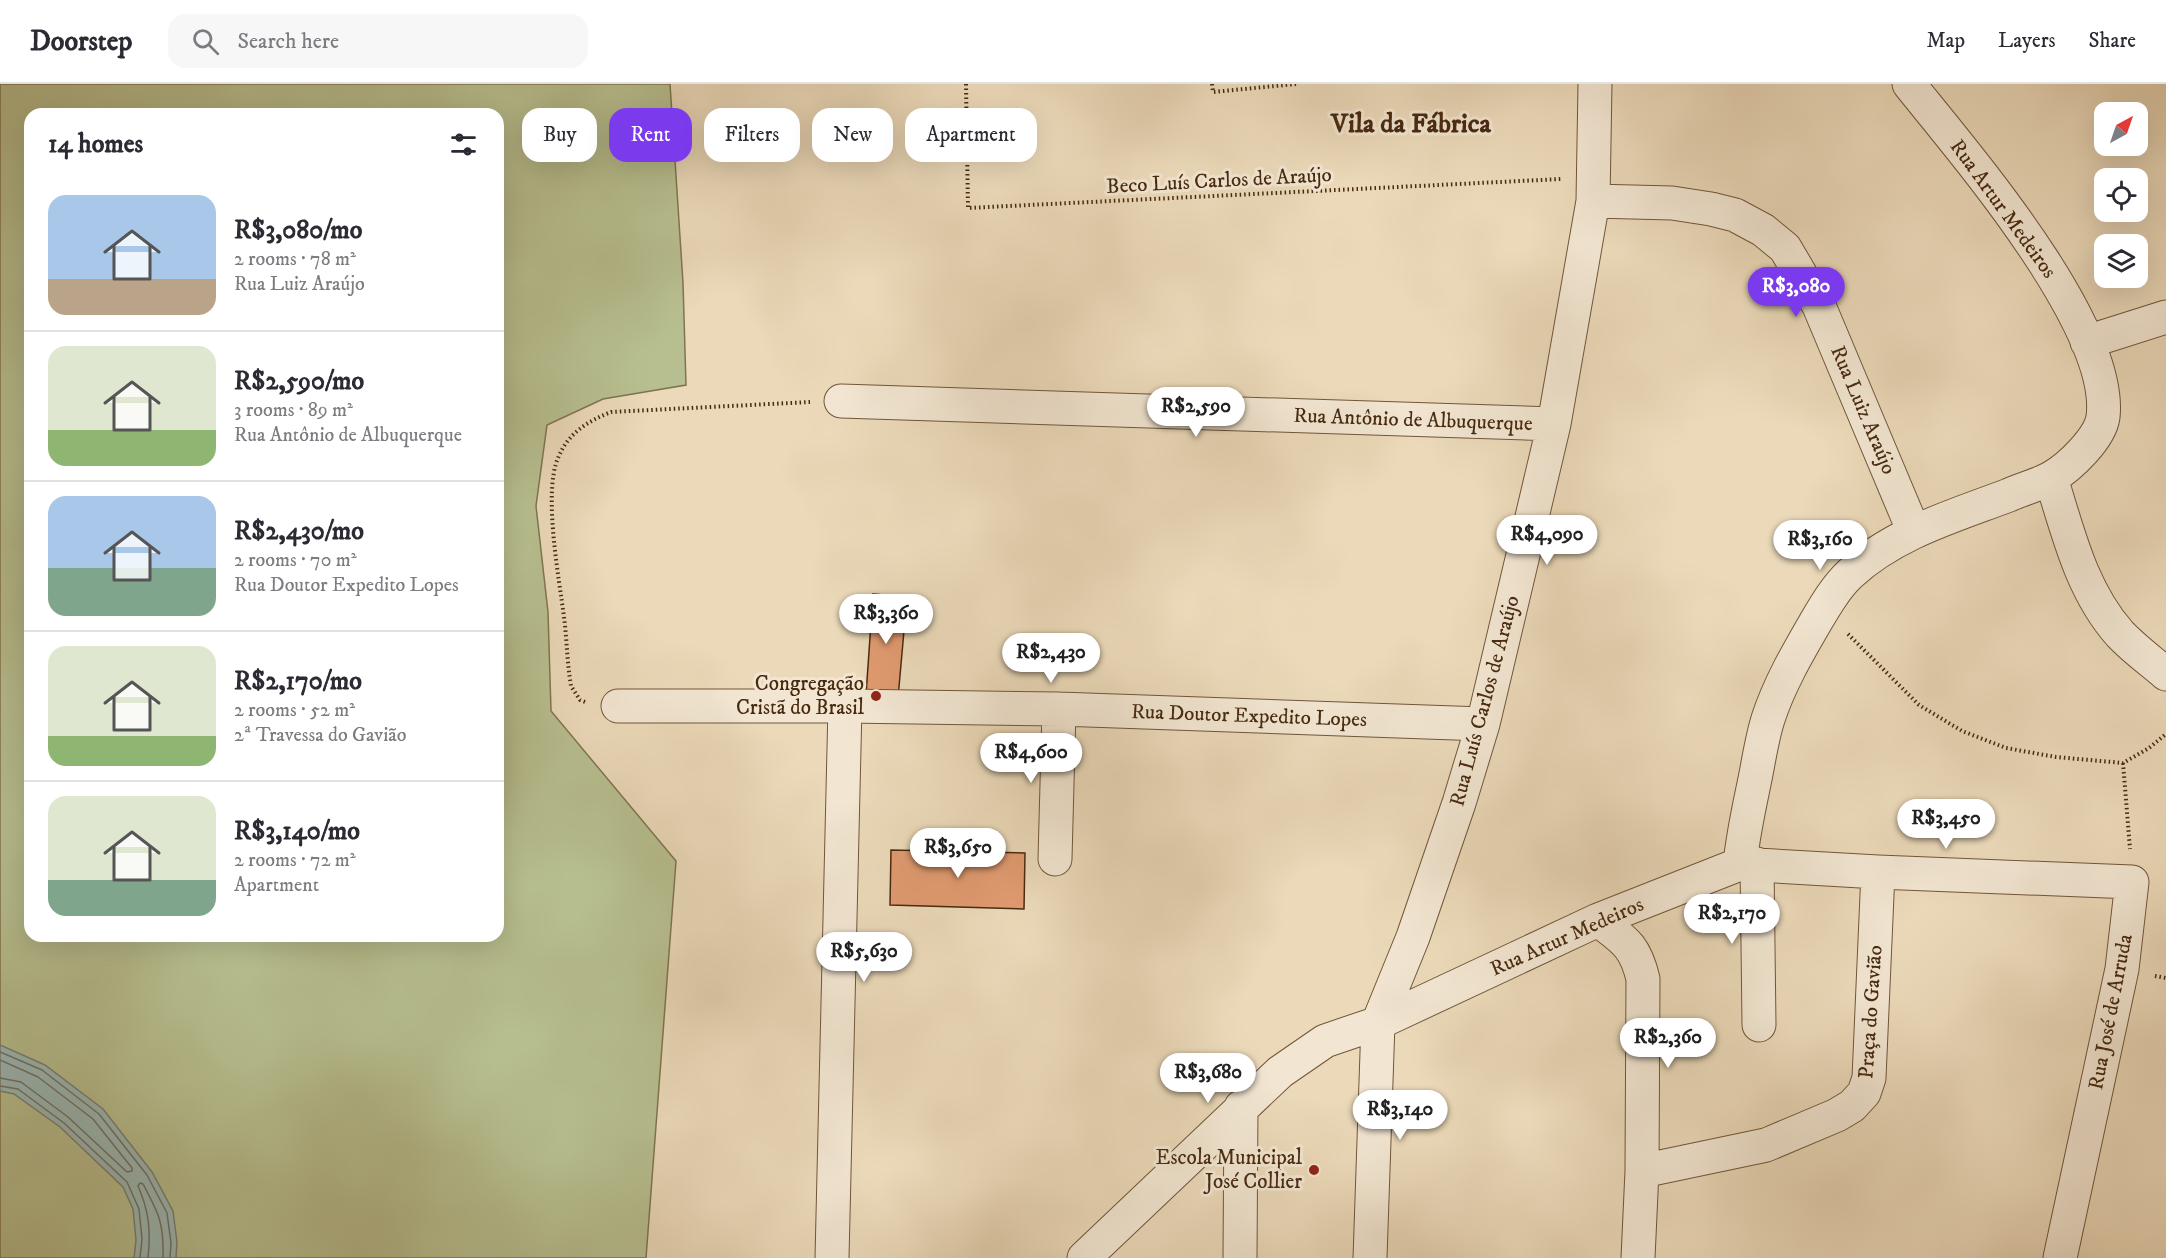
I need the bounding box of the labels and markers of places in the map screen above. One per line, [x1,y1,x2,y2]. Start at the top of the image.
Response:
pin: R$3,080 [1741,267,1851,318]
pin: R$2,590 [1141,387,1251,438]
pin: R$4,090 [1492,515,1602,566]
pin: R$3,160 [1765,520,1875,571]
pin: R$3,360 [831,594,941,645]
pin: R$2,430 [996,633,1106,684]
place label: Congregação Cristã do Brasil [736,671,865,721]
marker: Congregação Cristã do Brasil [869,689,883,703]
pin: R$4,600 [976,733,1086,784]
pin: R$3,450 [1891,799,2001,850]
pin: R$3,650 [903,828,1013,879]
pin: R$2,170 [1677,894,1787,945]
pin: R$5,630 [809,932,919,983]
pin: R$2,360 [1613,1018,1723,1069]
pin: R$3,680 [1153,1053,1263,1104]
pin: R$3,140 [1345,1090,1455,1141]
place label: Escola Municipal José Collier [1156,1145,1303,1195]
marker: Escola Municipal José Collier [1307,1163,1321,1177]

